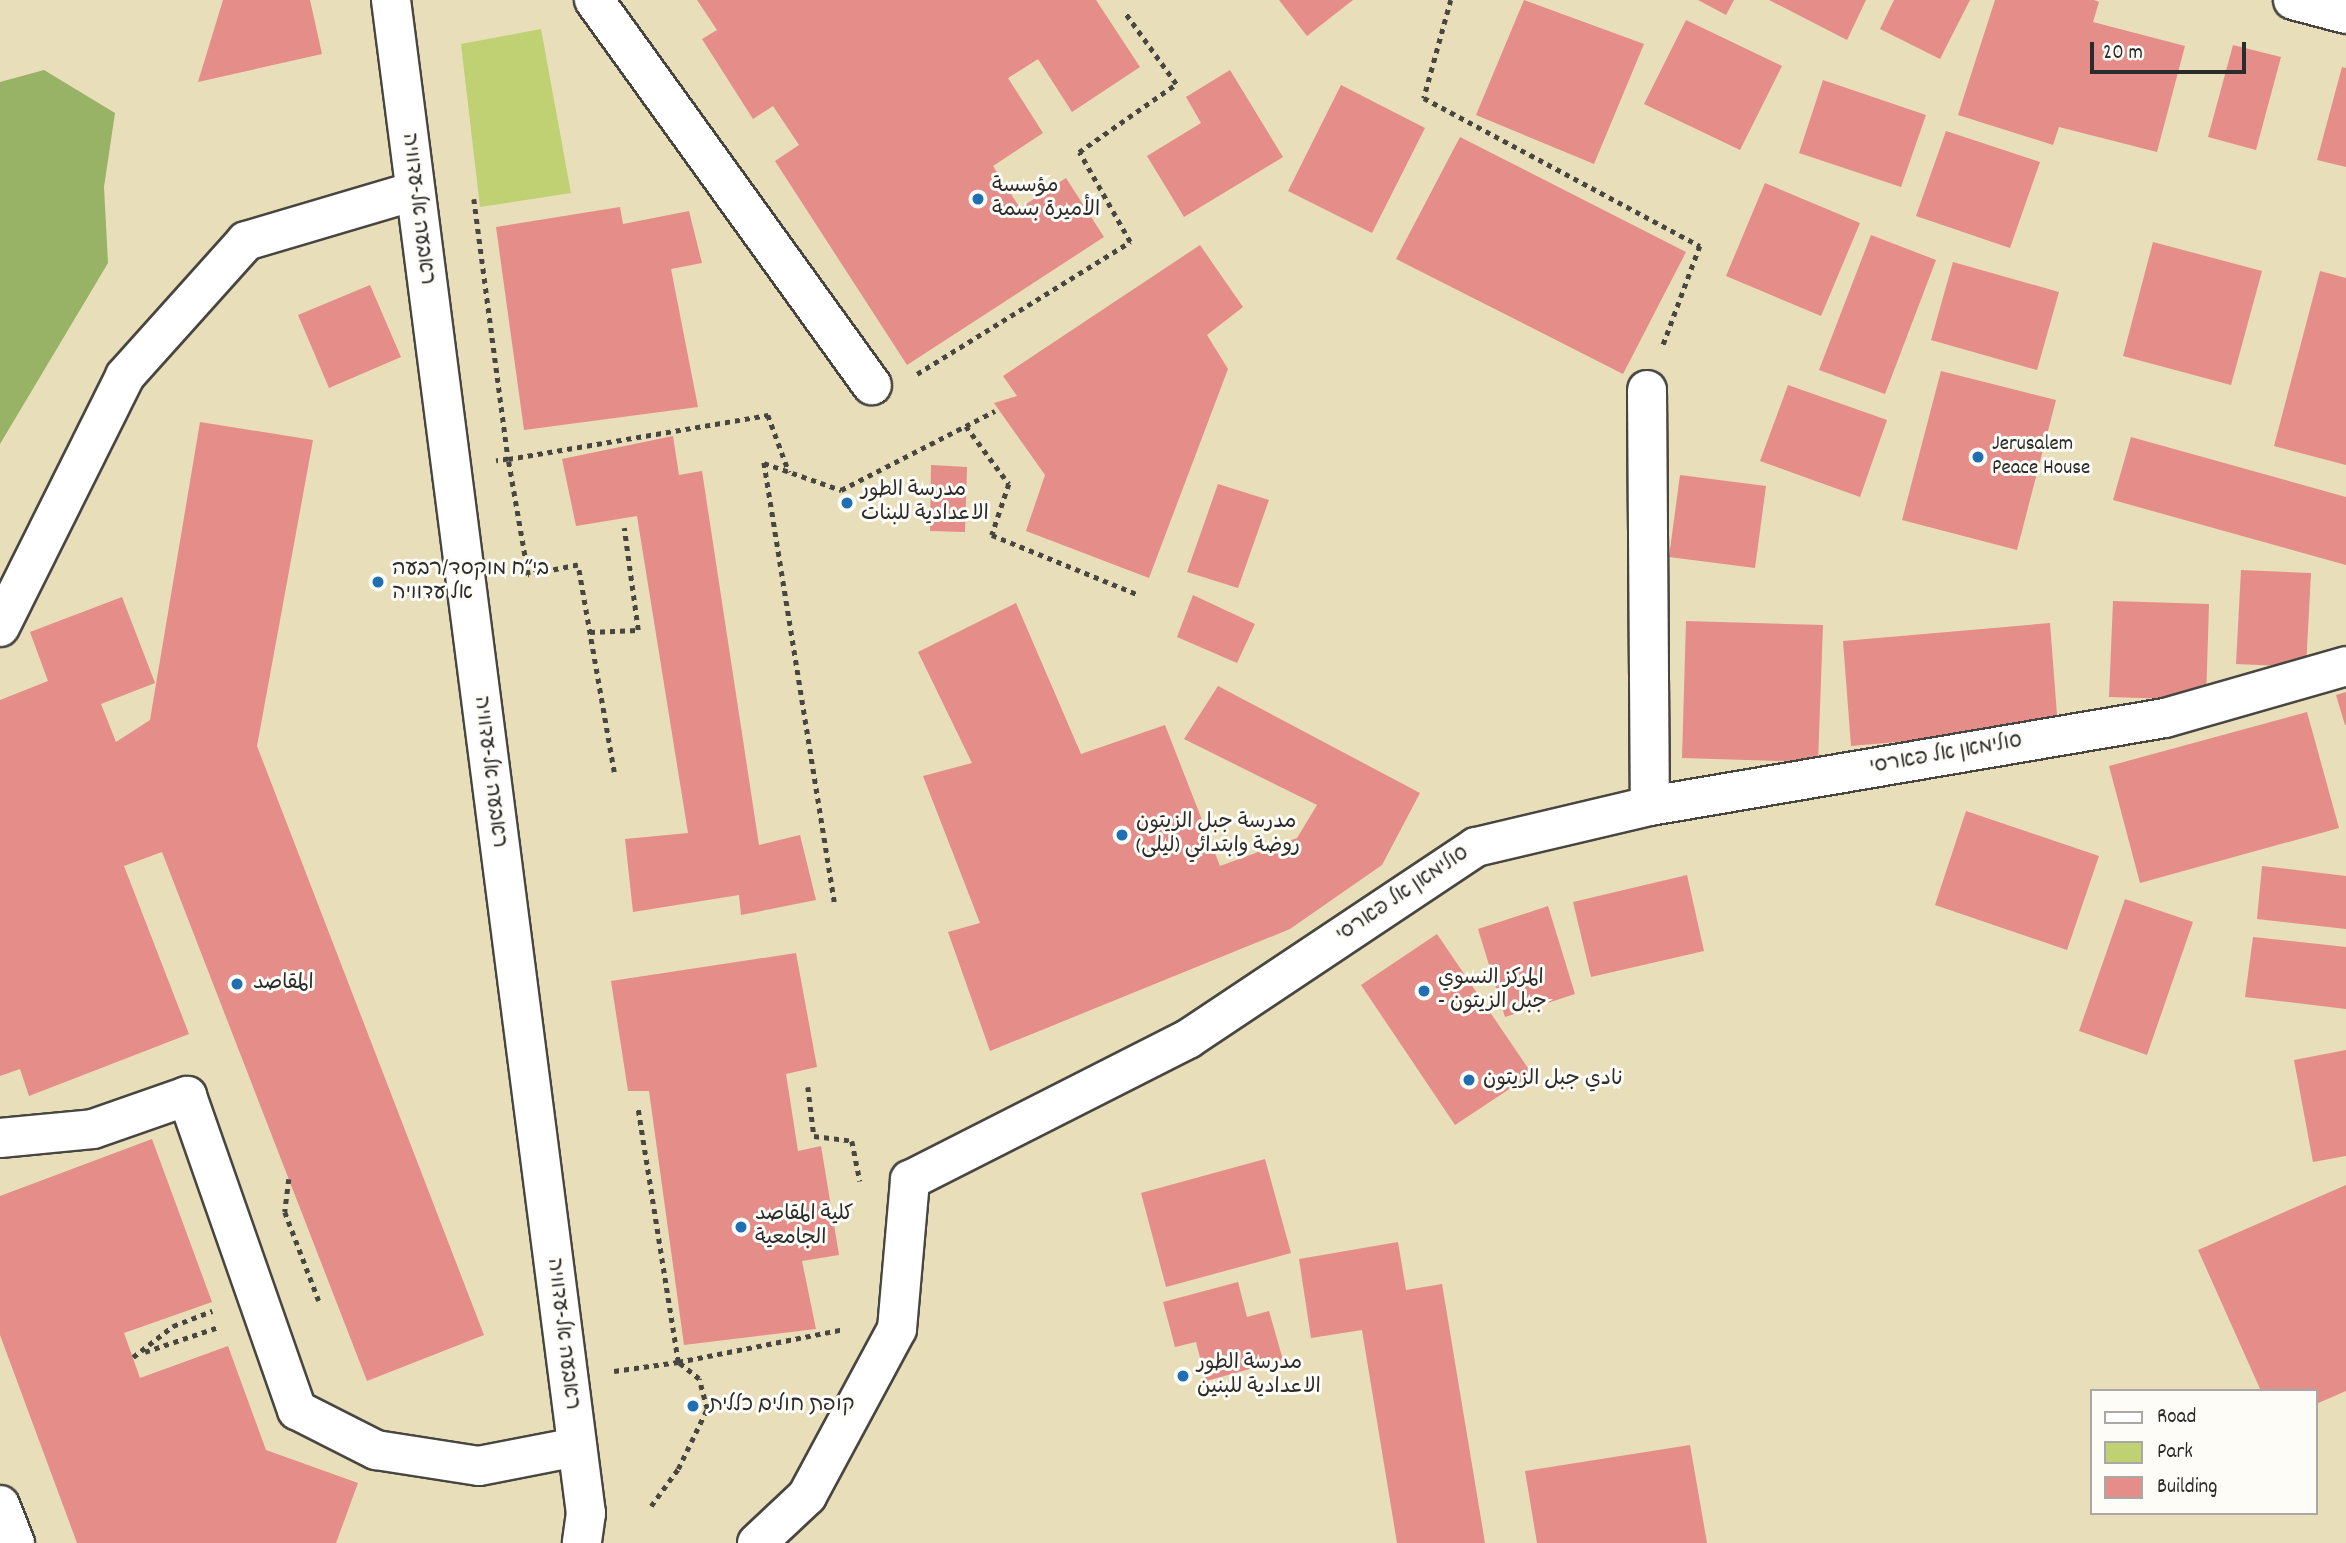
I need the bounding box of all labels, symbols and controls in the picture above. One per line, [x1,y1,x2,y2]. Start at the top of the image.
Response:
scale bar [2094,28,2250,72]
text: 20 m [2103,39,2143,69]
street label: ראבעה אל-עדוויה [395,132,439,286]
place label: مؤسسة الأميرة بسمة [992,174,1100,224]
marker: مؤسسة الأميرة بسمة [970,191,986,207]
place label: Jerusalem Peace House [1992,432,2090,482]
marker: Jerusalem Peace House [1970,449,1986,465]
place label: مدرسة الطور الاعدادية للبنات [861,478,989,528]
marker: مدرسة الطور الاعدادية للبنات [839,495,855,511]
place label: בי״ח מוקסד/רבעה אל עדוויה [392,557,549,607]
marker: בי״ח מוקסד/רבעה אל עדוויה [370,574,386,590]
street label: ראבעה אל-עדוויה [467,695,511,849]
street label: סולימאן אל פארסי [1868,729,2024,781]
place label: مدرسة جبل الزيتون (ليلى) روضة وابتدائي [1136,810,1300,860]
marker: مدرسة جبل الزيتون (ليلى) روضة وابتدائي [1114,827,1130,843]
street label: סולימאן אל פארסי [1332,841,1474,949]
place label: المركز النسوي - جبل الزيتون [1438,966,1547,1016]
place label: المقاصد [253,971,314,997]
marker: المقاصد [227,974,247,994]
marker: المركز النسوي - جبل الزيتون [1416,983,1432,999]
place label: نادي جبل الزيتون [1483,1067,1623,1093]
marker: نادي جبل الزيتون [1461,1072,1477,1088]
place label: كلية المقاصد الجامعية [755,1202,854,1252]
marker: كلية المقاصد الجامعية [733,1219,749,1235]
street label: ראבעה אל-עדוויה [540,1257,584,1411]
place label: مدرسة الطور الاعدادية للبنين [1197,1351,1321,1401]
marker: مدرسة الطور الاعدادية للبنين [1175,1368,1191,1384]
legend [2090,1389,2318,1515]
place label: קופת חולים כללית [709,1393,854,1419]
marker: קופת חולים כללית [683,1396,703,1416]
text: Road [2157,1403,2196,1433]
text: Park [2157,1438,2193,1468]
text: Building [2157,1473,2217,1503]

